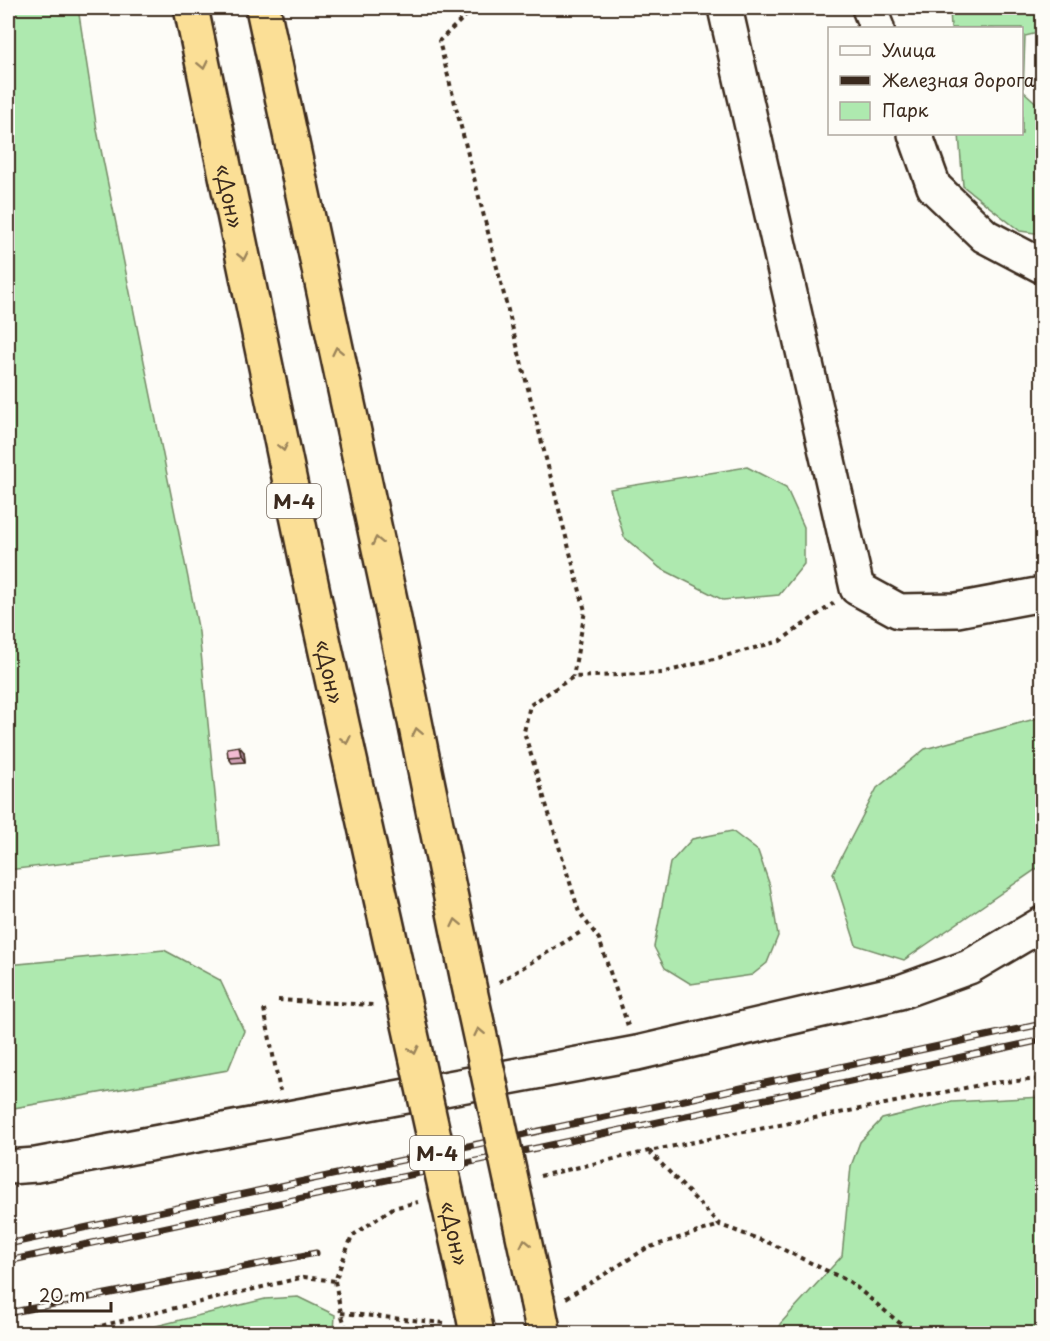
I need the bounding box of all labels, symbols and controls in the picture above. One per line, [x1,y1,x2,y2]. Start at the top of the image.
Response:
legend [828,27,1023,135]
text: Улица [882,36,936,63]
one-way arrow [196,59,209,69]
text: Железная дорога [882,66,1036,93]
text: Парк [882,96,929,123]
street label: «Дон» [208,161,253,231]
one-way arrow [236,250,249,260]
one-way arrow [331,346,344,356]
one-way arrow [276,441,289,451]
road number: М-4 [267,484,321,518]
one-way arrow [371,537,384,547]
street label: «Дон» [308,636,353,707]
one-way arrow [411,728,424,738]
one-way arrow [339,735,352,745]
one-way arrow [450,919,463,929]
one-way arrow [473,1027,486,1037]
one-way arrow [407,1045,420,1055]
road number: М-4 [410,1136,464,1170]
street label: «Дон» [433,1198,478,1268]
one-way arrow [519,1238,532,1248]
scale bar [30,1275,111,1313]
text: 20 m [39,1281,85,1308]

